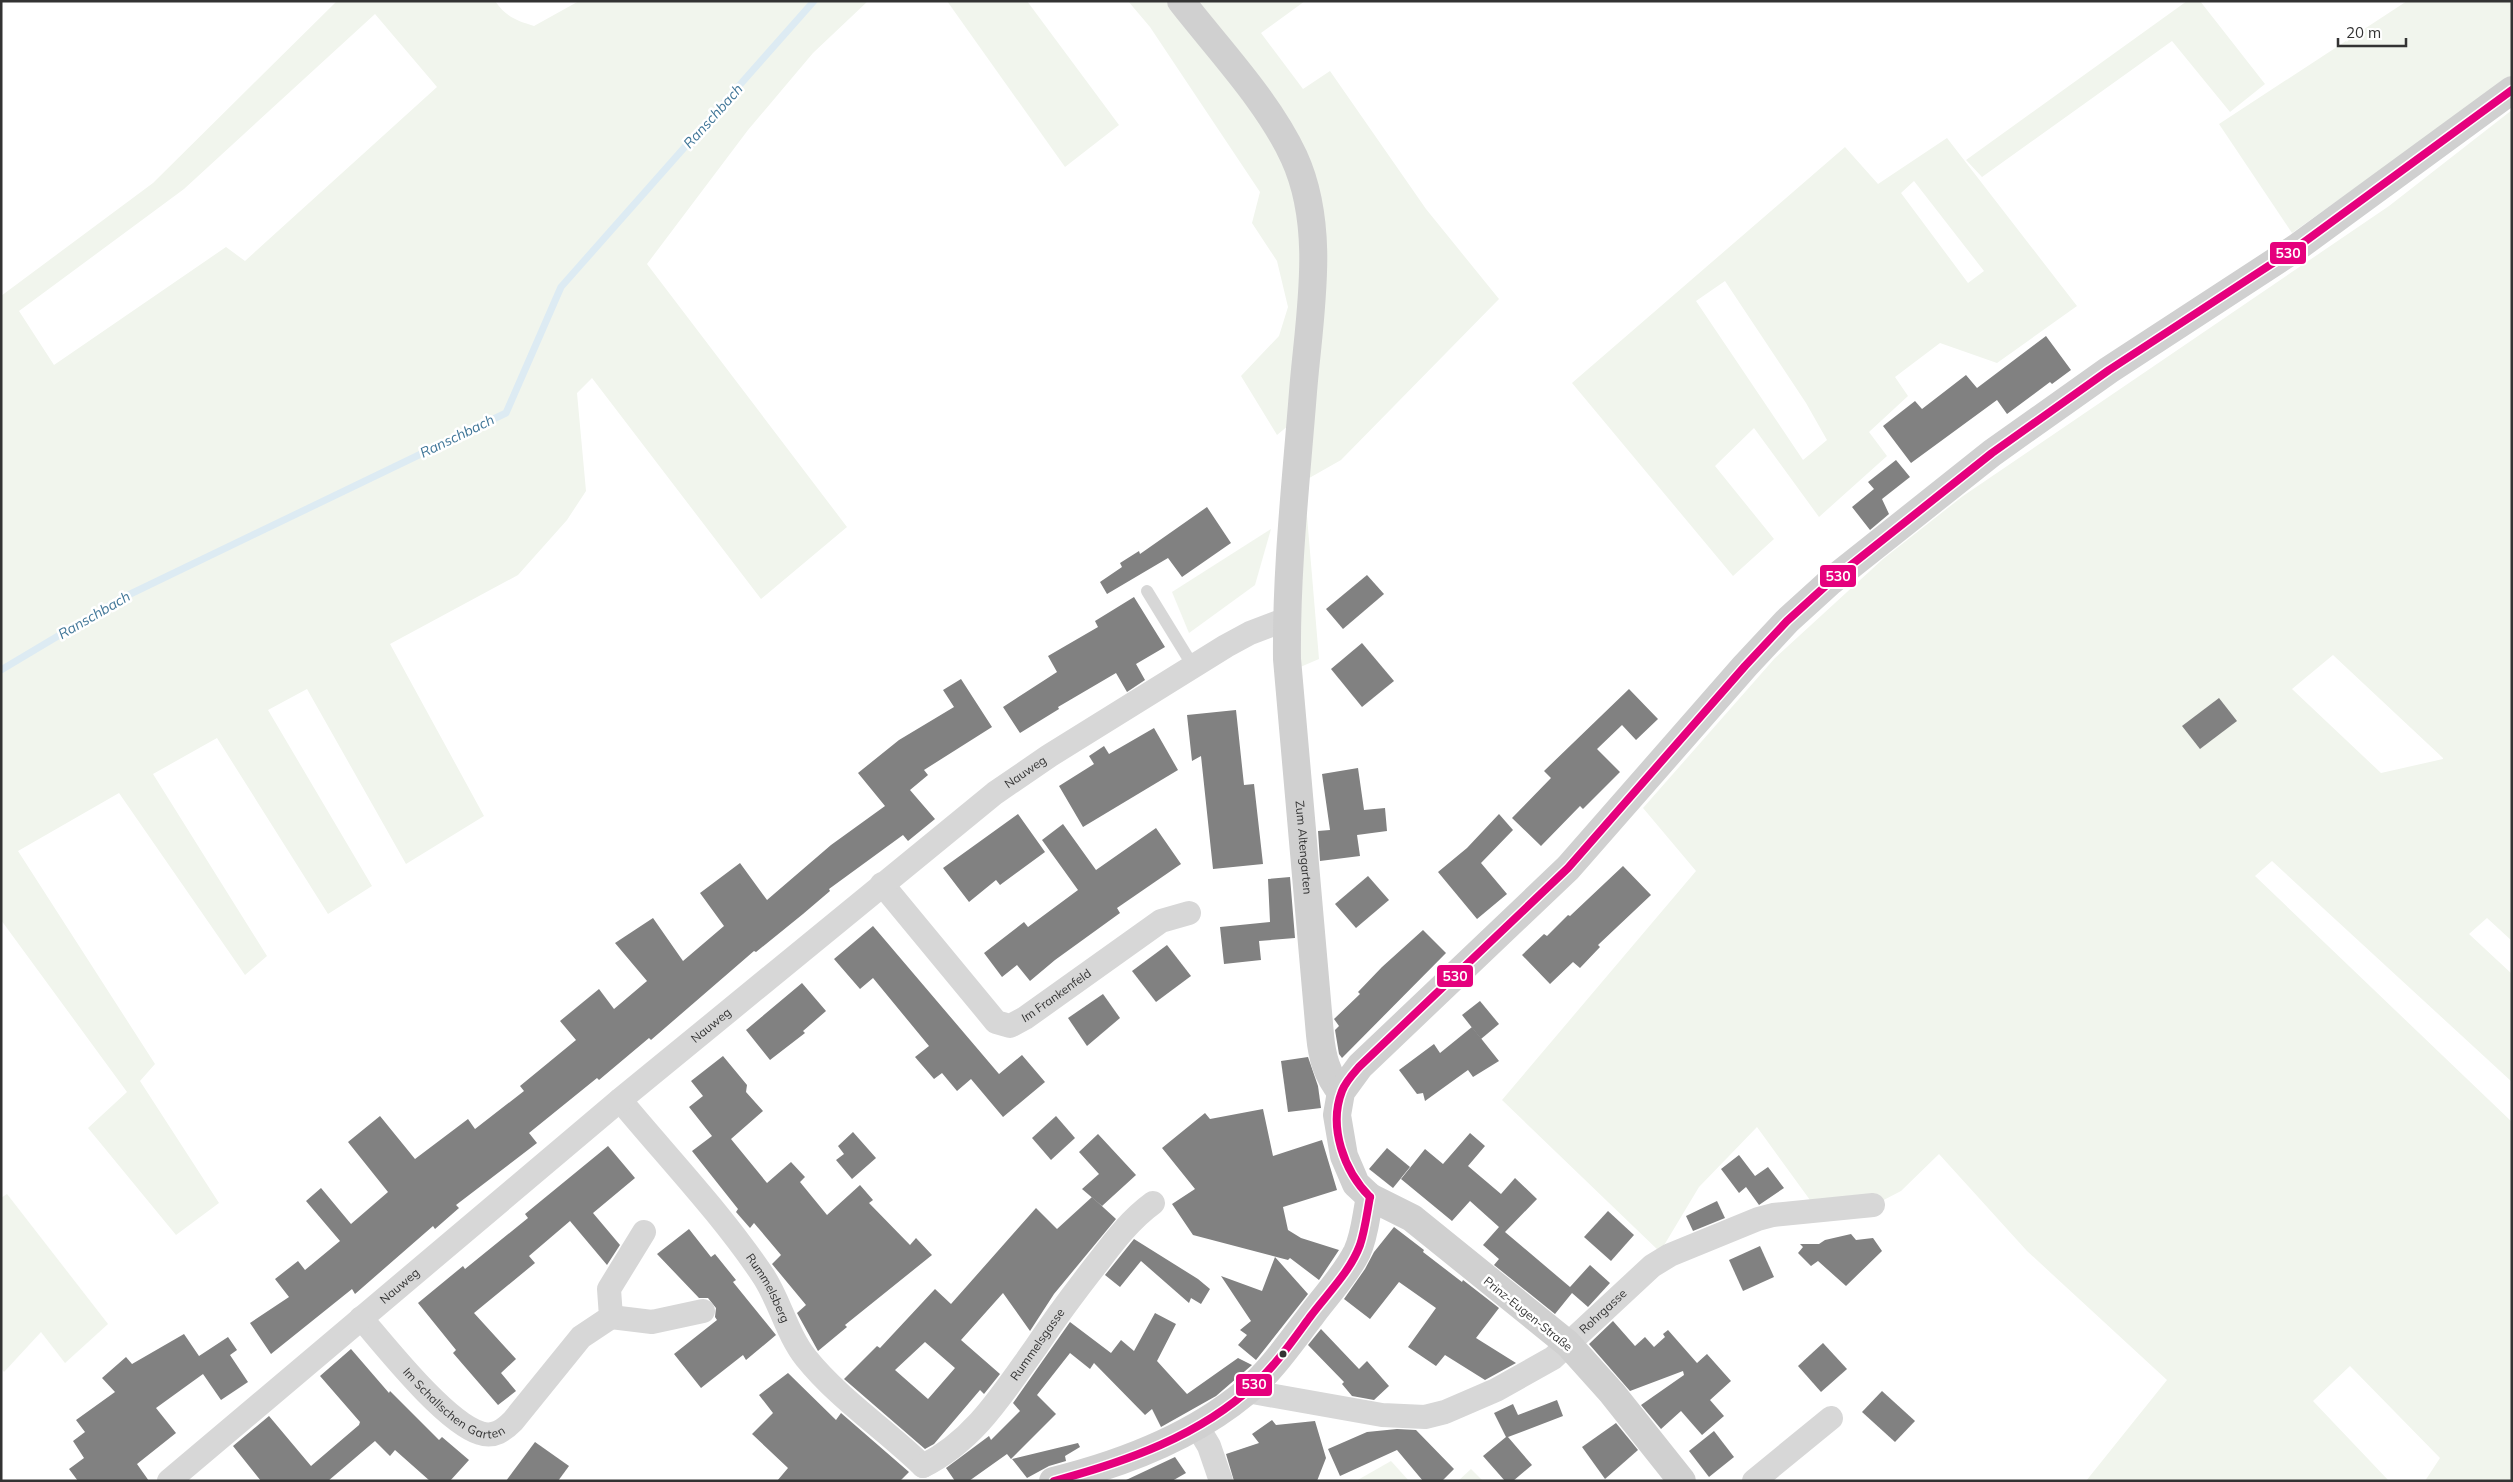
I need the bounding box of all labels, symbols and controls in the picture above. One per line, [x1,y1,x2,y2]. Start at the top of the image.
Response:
scale bar [2338,15,2406,47]
text: 20 m [2346,23,2381,42]
water label: Ranschbach [679,80,747,152]
line badge: 530 [2269,241,2307,265]
text: 530 [2275,244,2301,262]
water label: Ranschbach [417,410,497,462]
line badge: 530 [1819,564,1857,588]
text: 530 [1825,567,1851,585]
water label: Ranschbach [55,587,133,643]
street label: Nauweg [1001,752,1049,791]
street label: Zum Altengarten [1292,800,1316,895]
line badge: 530 [1436,964,1474,988]
street label: Im Frankenfeld [1019,965,1094,1025]
text: 530 [1442,967,1468,985]
street label: Nauweg [688,1004,734,1046]
street label: Rummelsberg [743,1250,793,1325]
street label: Nauweg [376,1265,422,1307]
street label: Prinz-Eugen-Straße [1481,1273,1576,1354]
street label: Rohrgasse [1576,1285,1630,1337]
street label: Rummelsgasse [1007,1305,1068,1383]
unlabelled marker [1278,1349,1288,1359]
street label: Im Schallschen Garten [400,1364,507,1442]
line badge: 530 [1235,1373,1273,1397]
text: 530 [1241,1375,1267,1393]

